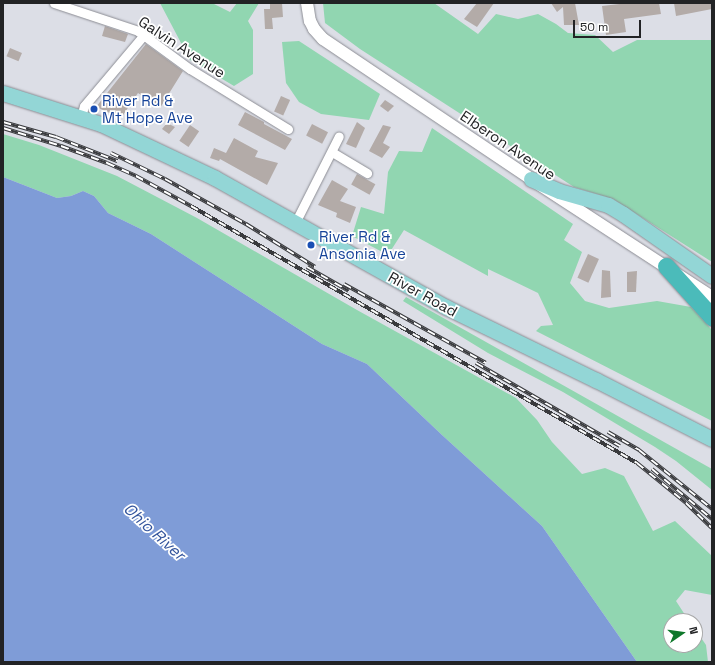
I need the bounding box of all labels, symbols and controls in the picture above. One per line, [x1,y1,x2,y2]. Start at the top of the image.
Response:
street label: Galvin Avenue [135,12,229,82]
scale bar [575,12,643,38]
text: 50 m [580,19,608,35]
place label: River Rd & Mt Hope Ave [102,91,193,126]
marker: River Rd & Mt Hope Ave [89,104,99,114]
street label: Elberon Avenue [457,106,559,184]
place label: River Rd & Ansonia Ave [319,227,406,262]
marker: River Rd & Ansonia Ave [306,240,316,250]
street label: River Road [385,268,461,320]
water label: Ohio River [119,499,189,565]
north arrow [663,613,703,653]
text: N [686,625,701,636]

